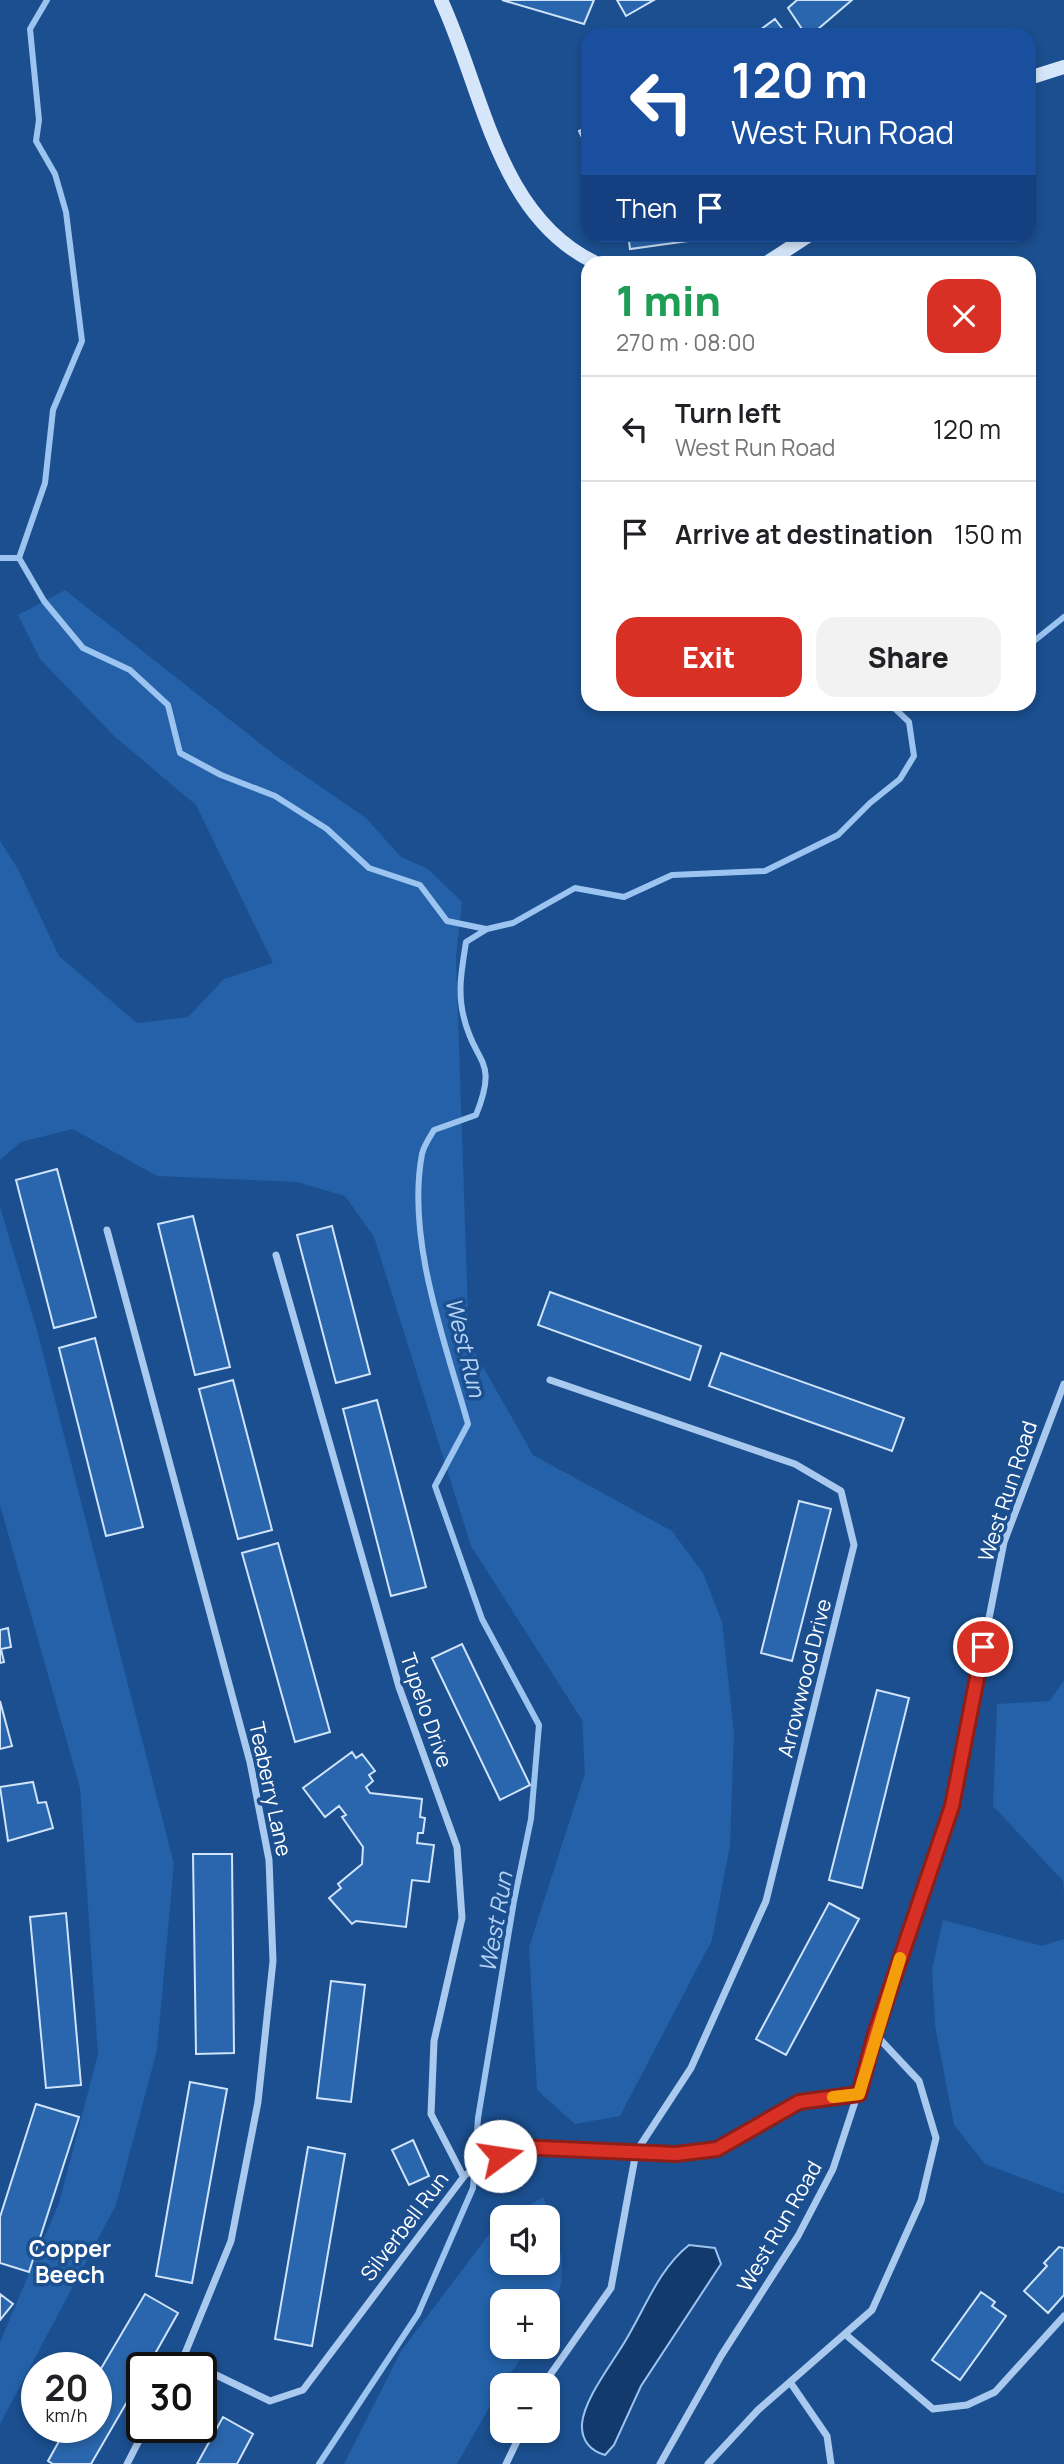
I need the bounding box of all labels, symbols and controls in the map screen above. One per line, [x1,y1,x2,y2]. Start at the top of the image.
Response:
text: 120 m [731,46,868,113]
icon: left [616,56,707,147]
text: West Run Road [731,110,954,154]
icon: arrive [691,189,729,227]
text: Then [616,190,677,226]
text: 1 min [616,271,721,329]
button: close [927,279,1001,353]
text: 270 m · 08:00 [616,326,756,358]
text: Turn left [675,395,782,431]
icon: left [616,410,654,448]
text: 120 m [933,411,1001,447]
text: West Run Road [675,431,835,463]
icon: arrive [616,515,654,553]
text: Arrive at destination [675,516,933,552]
text: 150 m [954,516,1022,552]
button: Exit [616,617,802,697]
button: Share [816,617,1001,697]
water label: West Run [438,1294,494,1401]
street label: West Run Road [971,1417,1043,1565]
street label: Arrowwood Drive [771,1596,837,1760]
pin [953,1617,1013,1677]
icon: arrive [964,1628,1002,1666]
street label: Tupelo Drive [394,1649,460,1771]
street label: Teaberry Lane [243,1719,299,1859]
water label: West Run [470,1868,520,1975]
position arrow [463,2119,537,2193]
street label: West Run Road [730,2156,828,2296]
street label: Silverbell Run [354,2166,454,2286]
map controls [490,2205,560,2443]
button: sound [490,2205,560,2275]
district label: Copper Beech [29,2232,111,2290]
button: + [490,2289,560,2359]
speed limit sign: 30 [126,2352,217,2443]
text: 20 [45,2364,88,2412]
button: − [490,2373,560,2443]
text: km/h [46,2403,87,2427]

